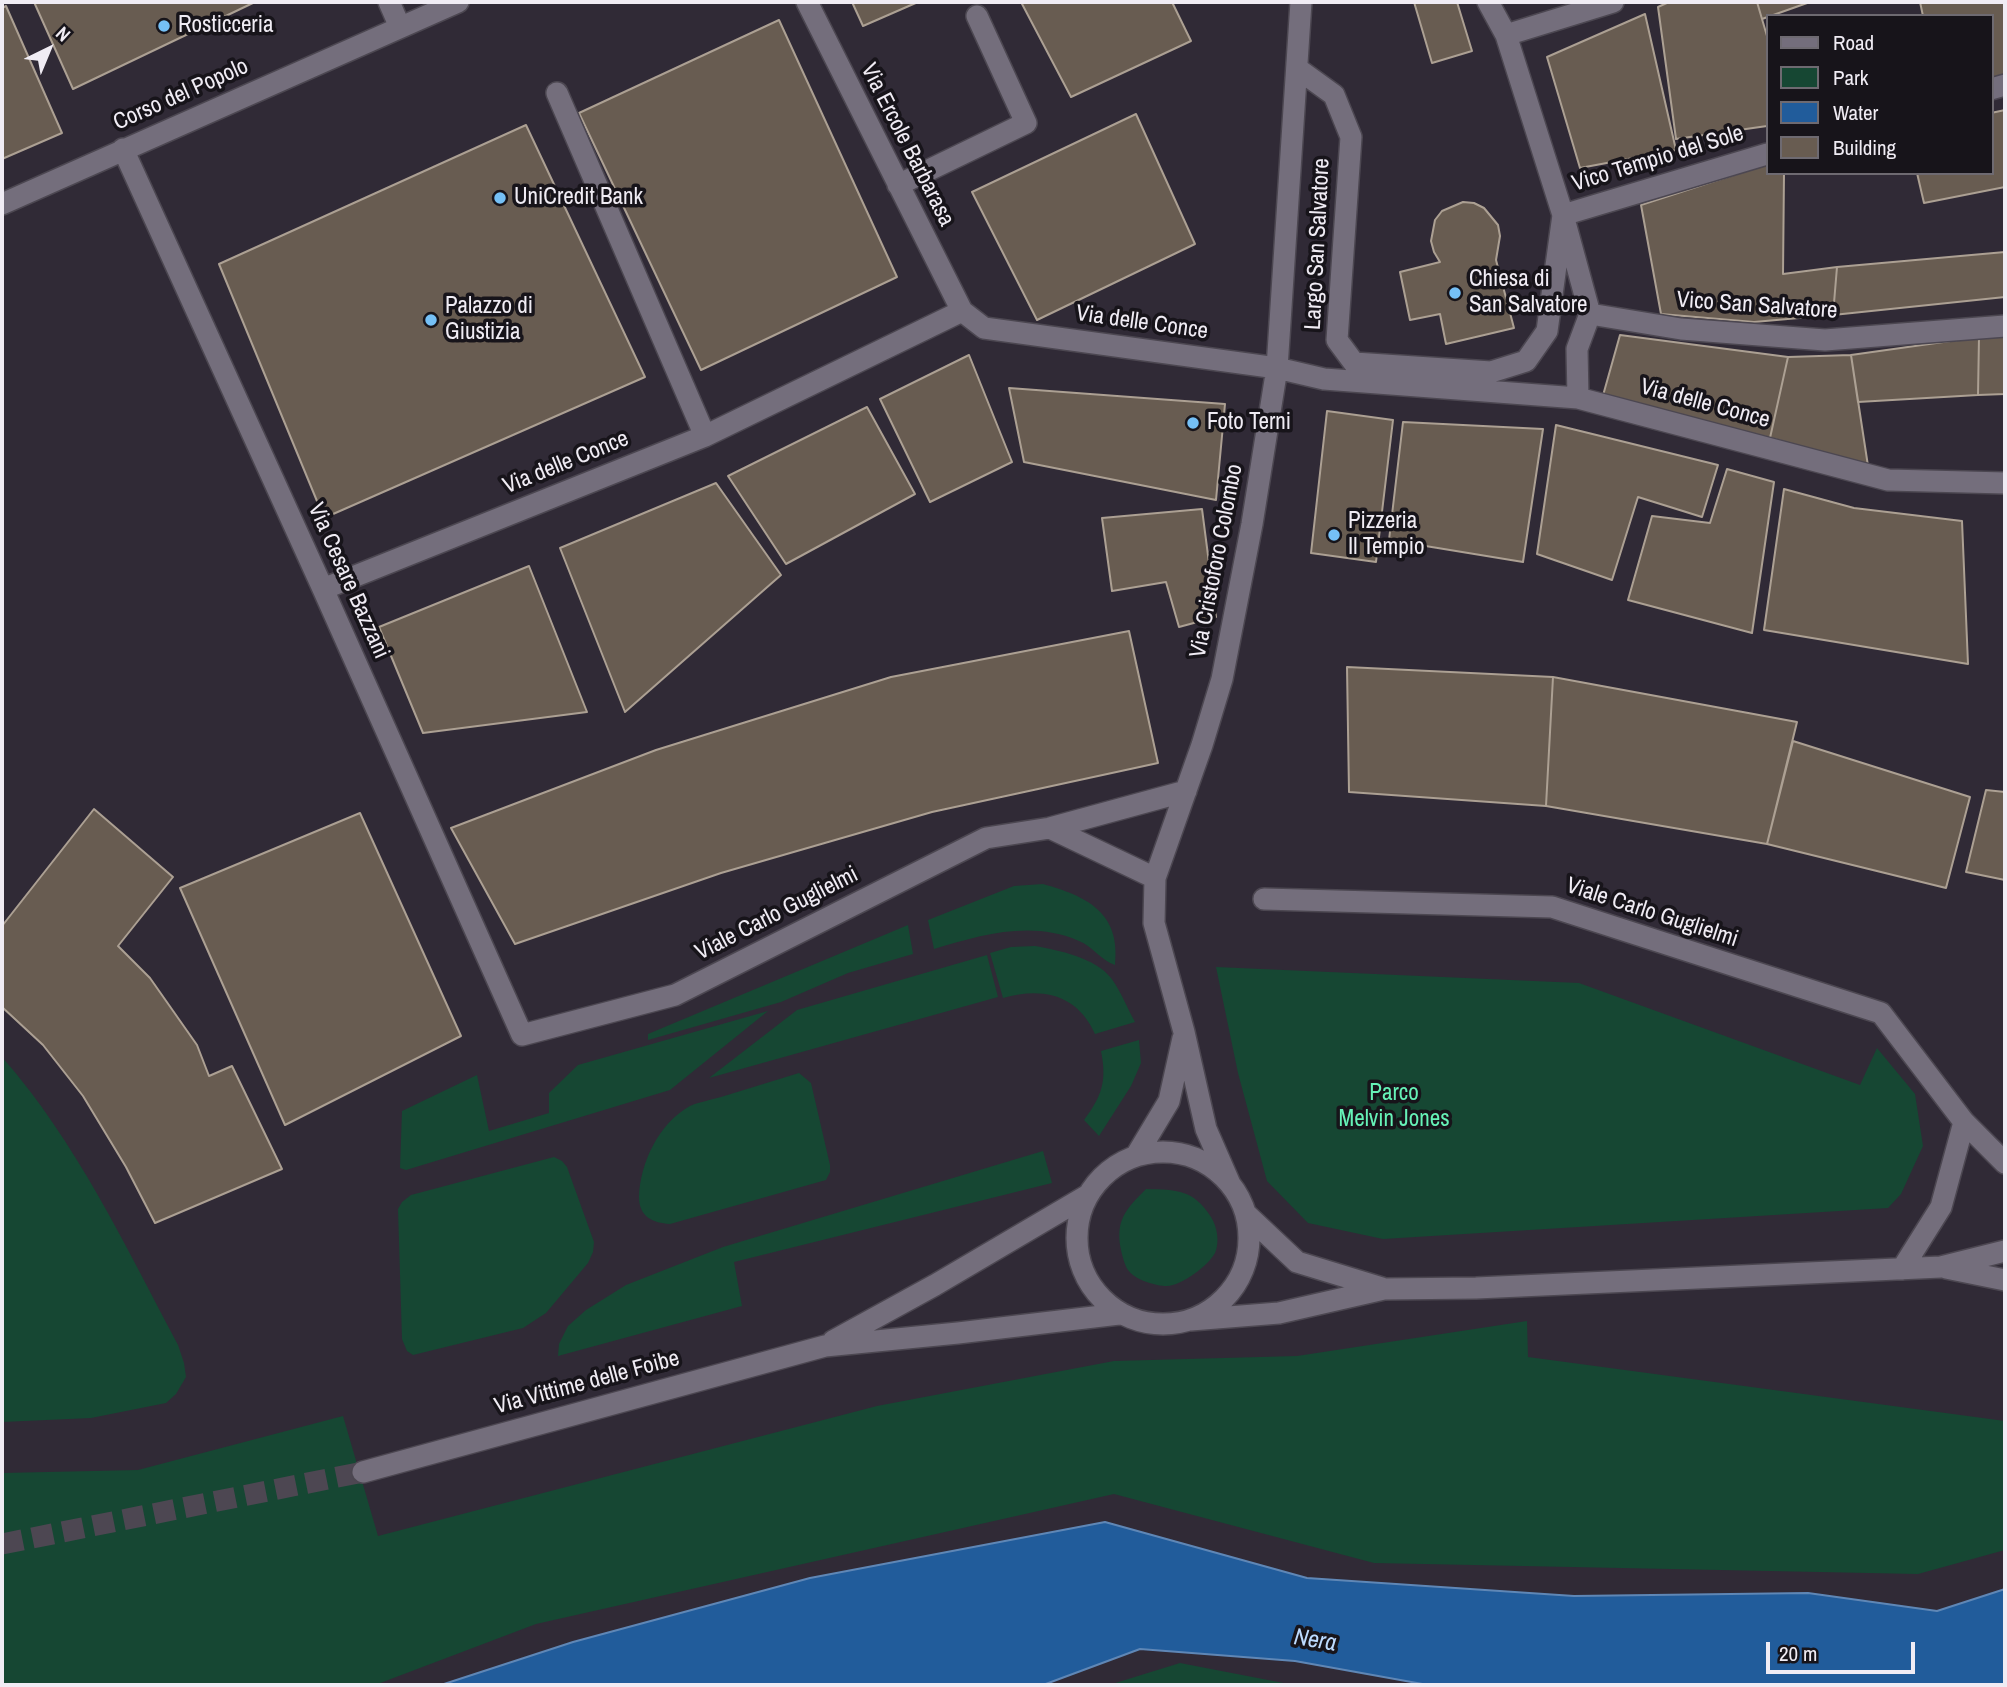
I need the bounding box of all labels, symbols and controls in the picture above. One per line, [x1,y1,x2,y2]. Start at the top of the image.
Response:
place label: Rosticceria [178,12,273,40]
north arrow [14,14,84,84]
legend [1766,14,1993,175]
marker: Rosticceria [156,18,172,34]
text: N [50,20,76,47]
text: Road [1833,28,1874,57]
street label: Corso del Popolo [109,53,253,137]
street label: Via Ercole Barbarasa [854,59,960,231]
text: Park [1833,63,1868,92]
text: Water [1833,98,1878,127]
street label: Vico Tempio del Sole [1569,120,1747,198]
text: Building [1833,133,1896,162]
street label: Largo San Salvatore [1300,157,1336,331]
place label: UniCredit Bank [514,184,643,212]
marker: UniCredit Bank [492,190,508,206]
place label: Chiesa di San Salvatore [1469,266,1587,320]
marker: Chiesa di San Salvatore [1447,285,1463,301]
street label: Vico San Salvatore [1676,287,1838,325]
place label: Palazzo di Giustizia [445,293,533,347]
street label: Via delle Conce [1074,300,1210,346]
marker: Palazzo di Giustizia [423,312,439,328]
street label: Via delle Conce [1637,373,1773,435]
place label: Foto Terni [1207,409,1291,437]
marker: Foto Terni [1185,415,1201,431]
street label: Via delle Conce [499,425,633,501]
street label: Via Cristoforo Colombo [1185,462,1249,660]
street label: Via Cesare Bazzani [301,499,395,663]
place label: Pizzeria Il Tempio [1348,508,1425,562]
marker: Pizzeria Il Tempio [1326,527,1342,543]
street label: Viale Carlo Guglielmi [691,861,863,967]
street label: Viale Carlo Guglielmi [1563,872,1741,954]
park label: Parco Melvin Jones [1338,1080,1450,1134]
street label: Via Vittime delle Foibe [492,1345,682,1421]
water label: Nera [1292,1623,1338,1659]
scale bar [1769,1628,1918,1672]
text: 20 m [1779,1639,1817,1668]

